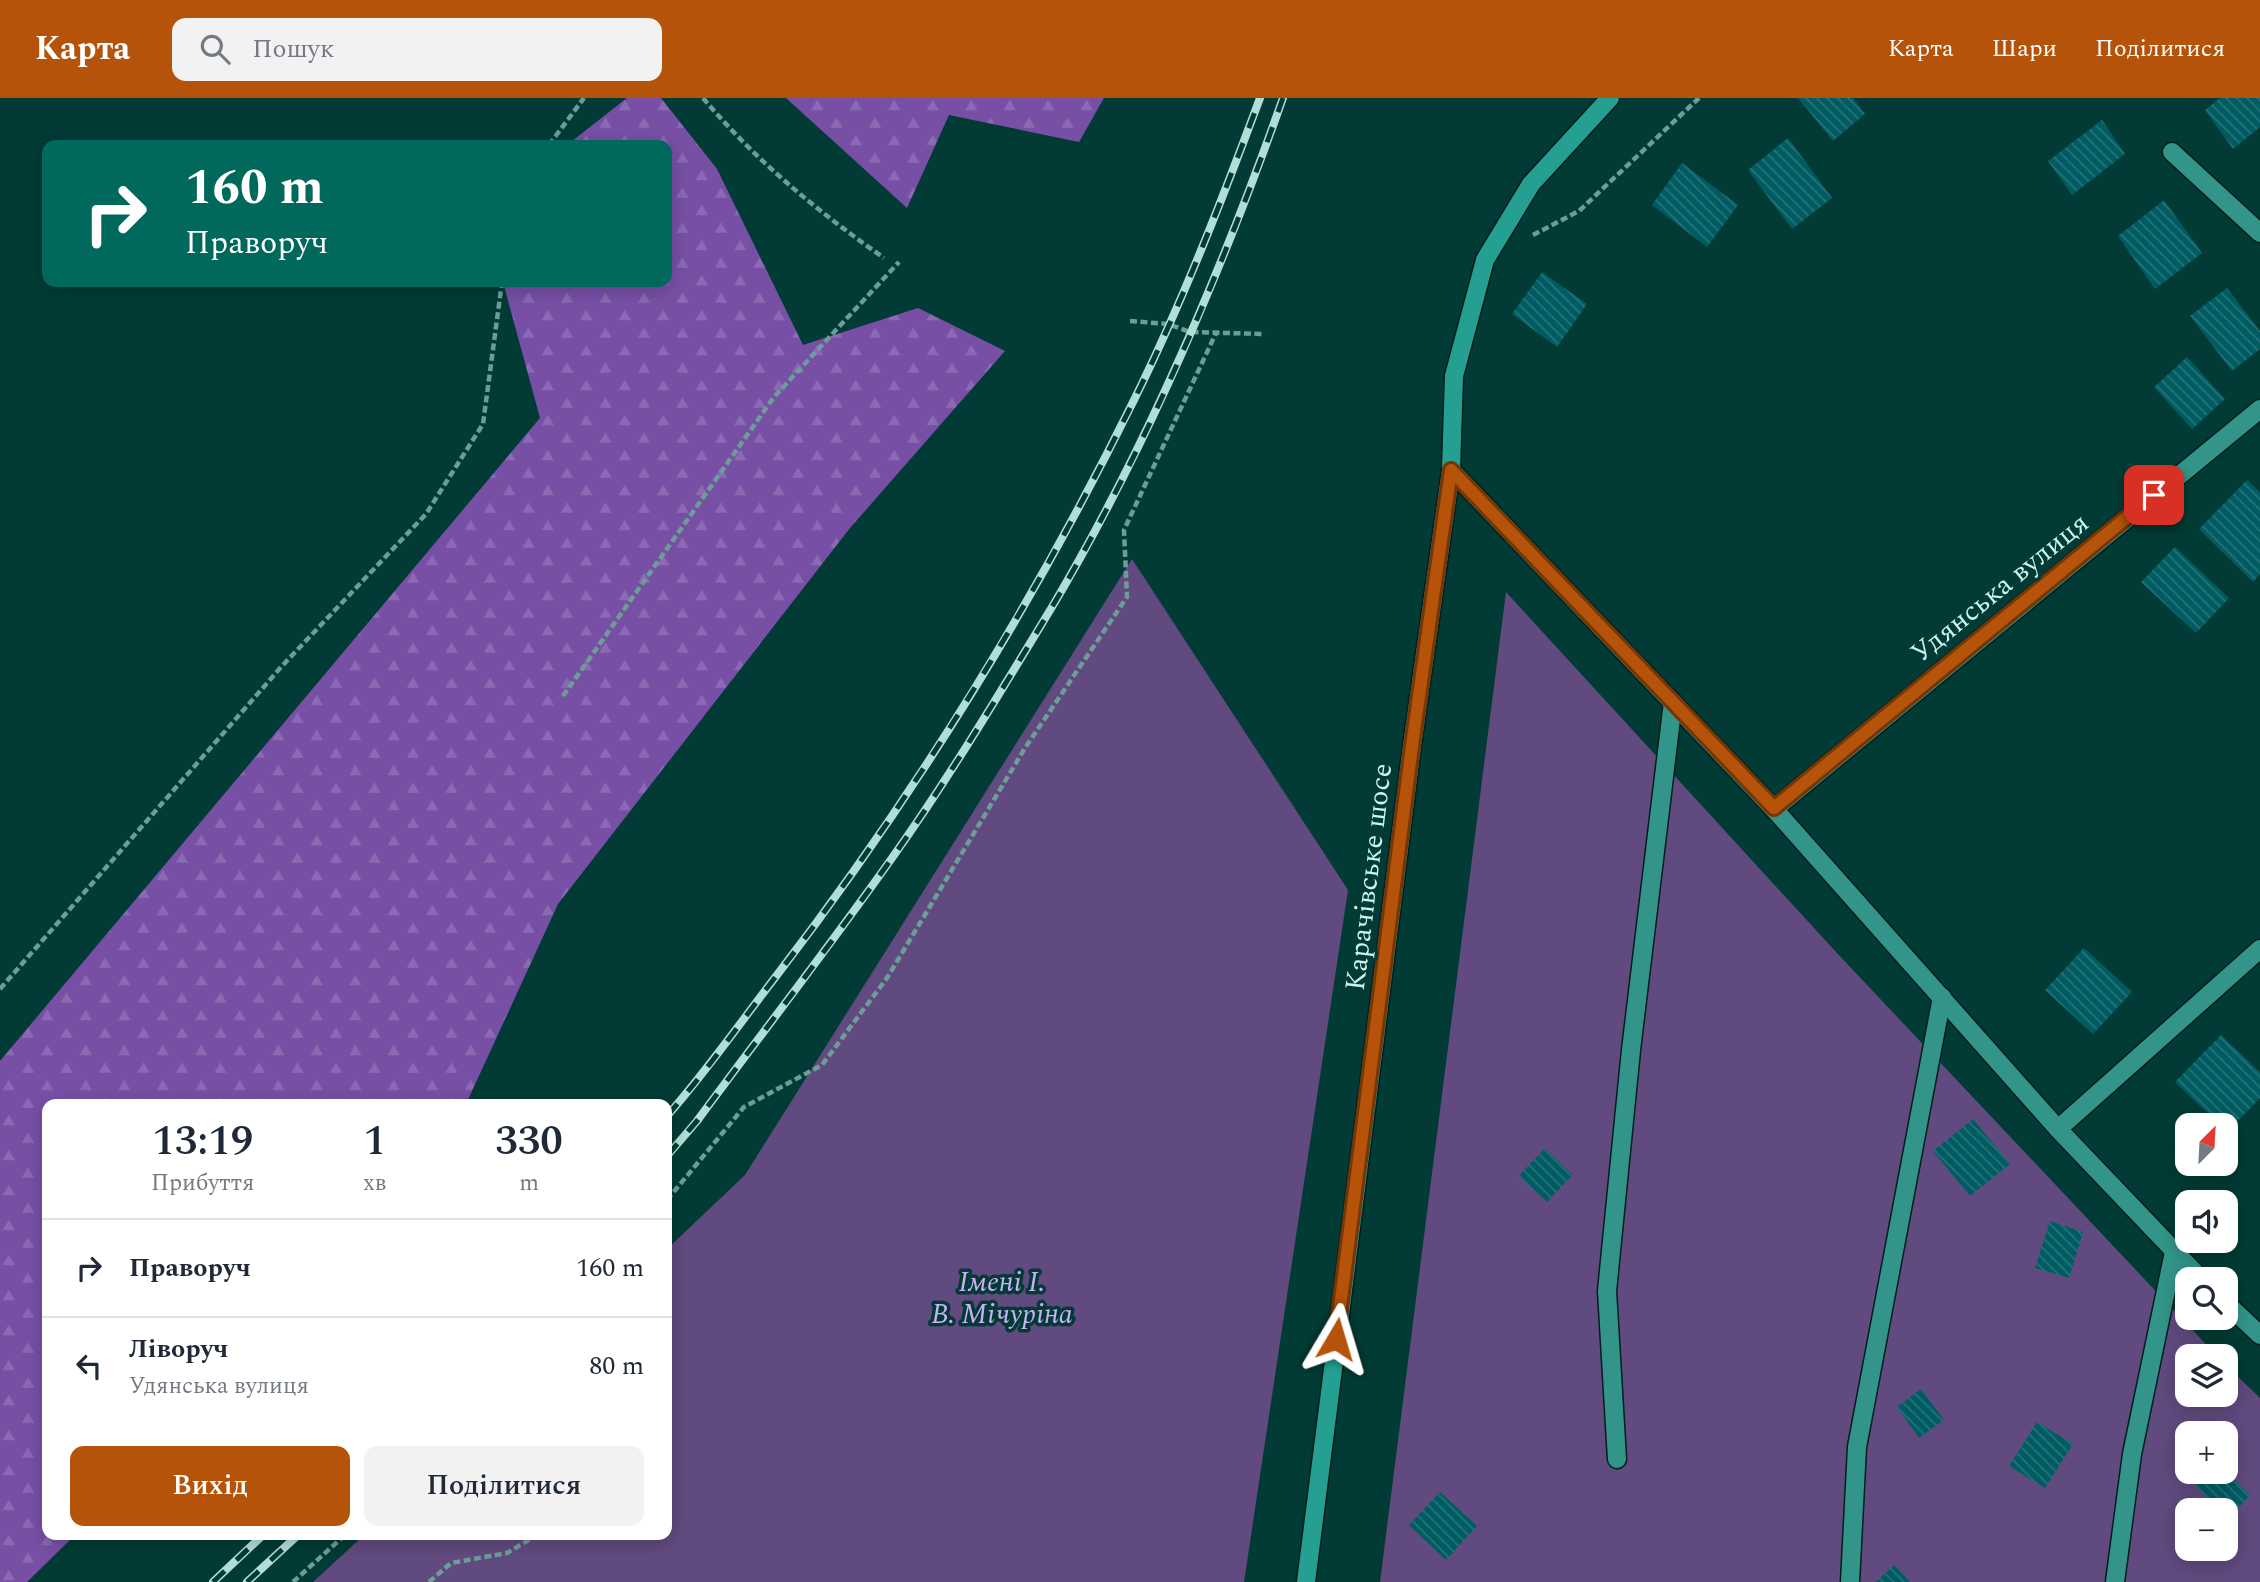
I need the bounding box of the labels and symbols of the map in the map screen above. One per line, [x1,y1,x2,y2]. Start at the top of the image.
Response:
pin [2124,465,2184,525]
street label: Удянська вулиця [1901,502,2099,674]
street label: Карачівське шосе [1334,761,1404,993]
north arrow [2175,1113,2238,1176]
park label: Імені І. В. Мічуріна [931,1261,1073,1336]
position arrow [1299,1302,1373,1376]

